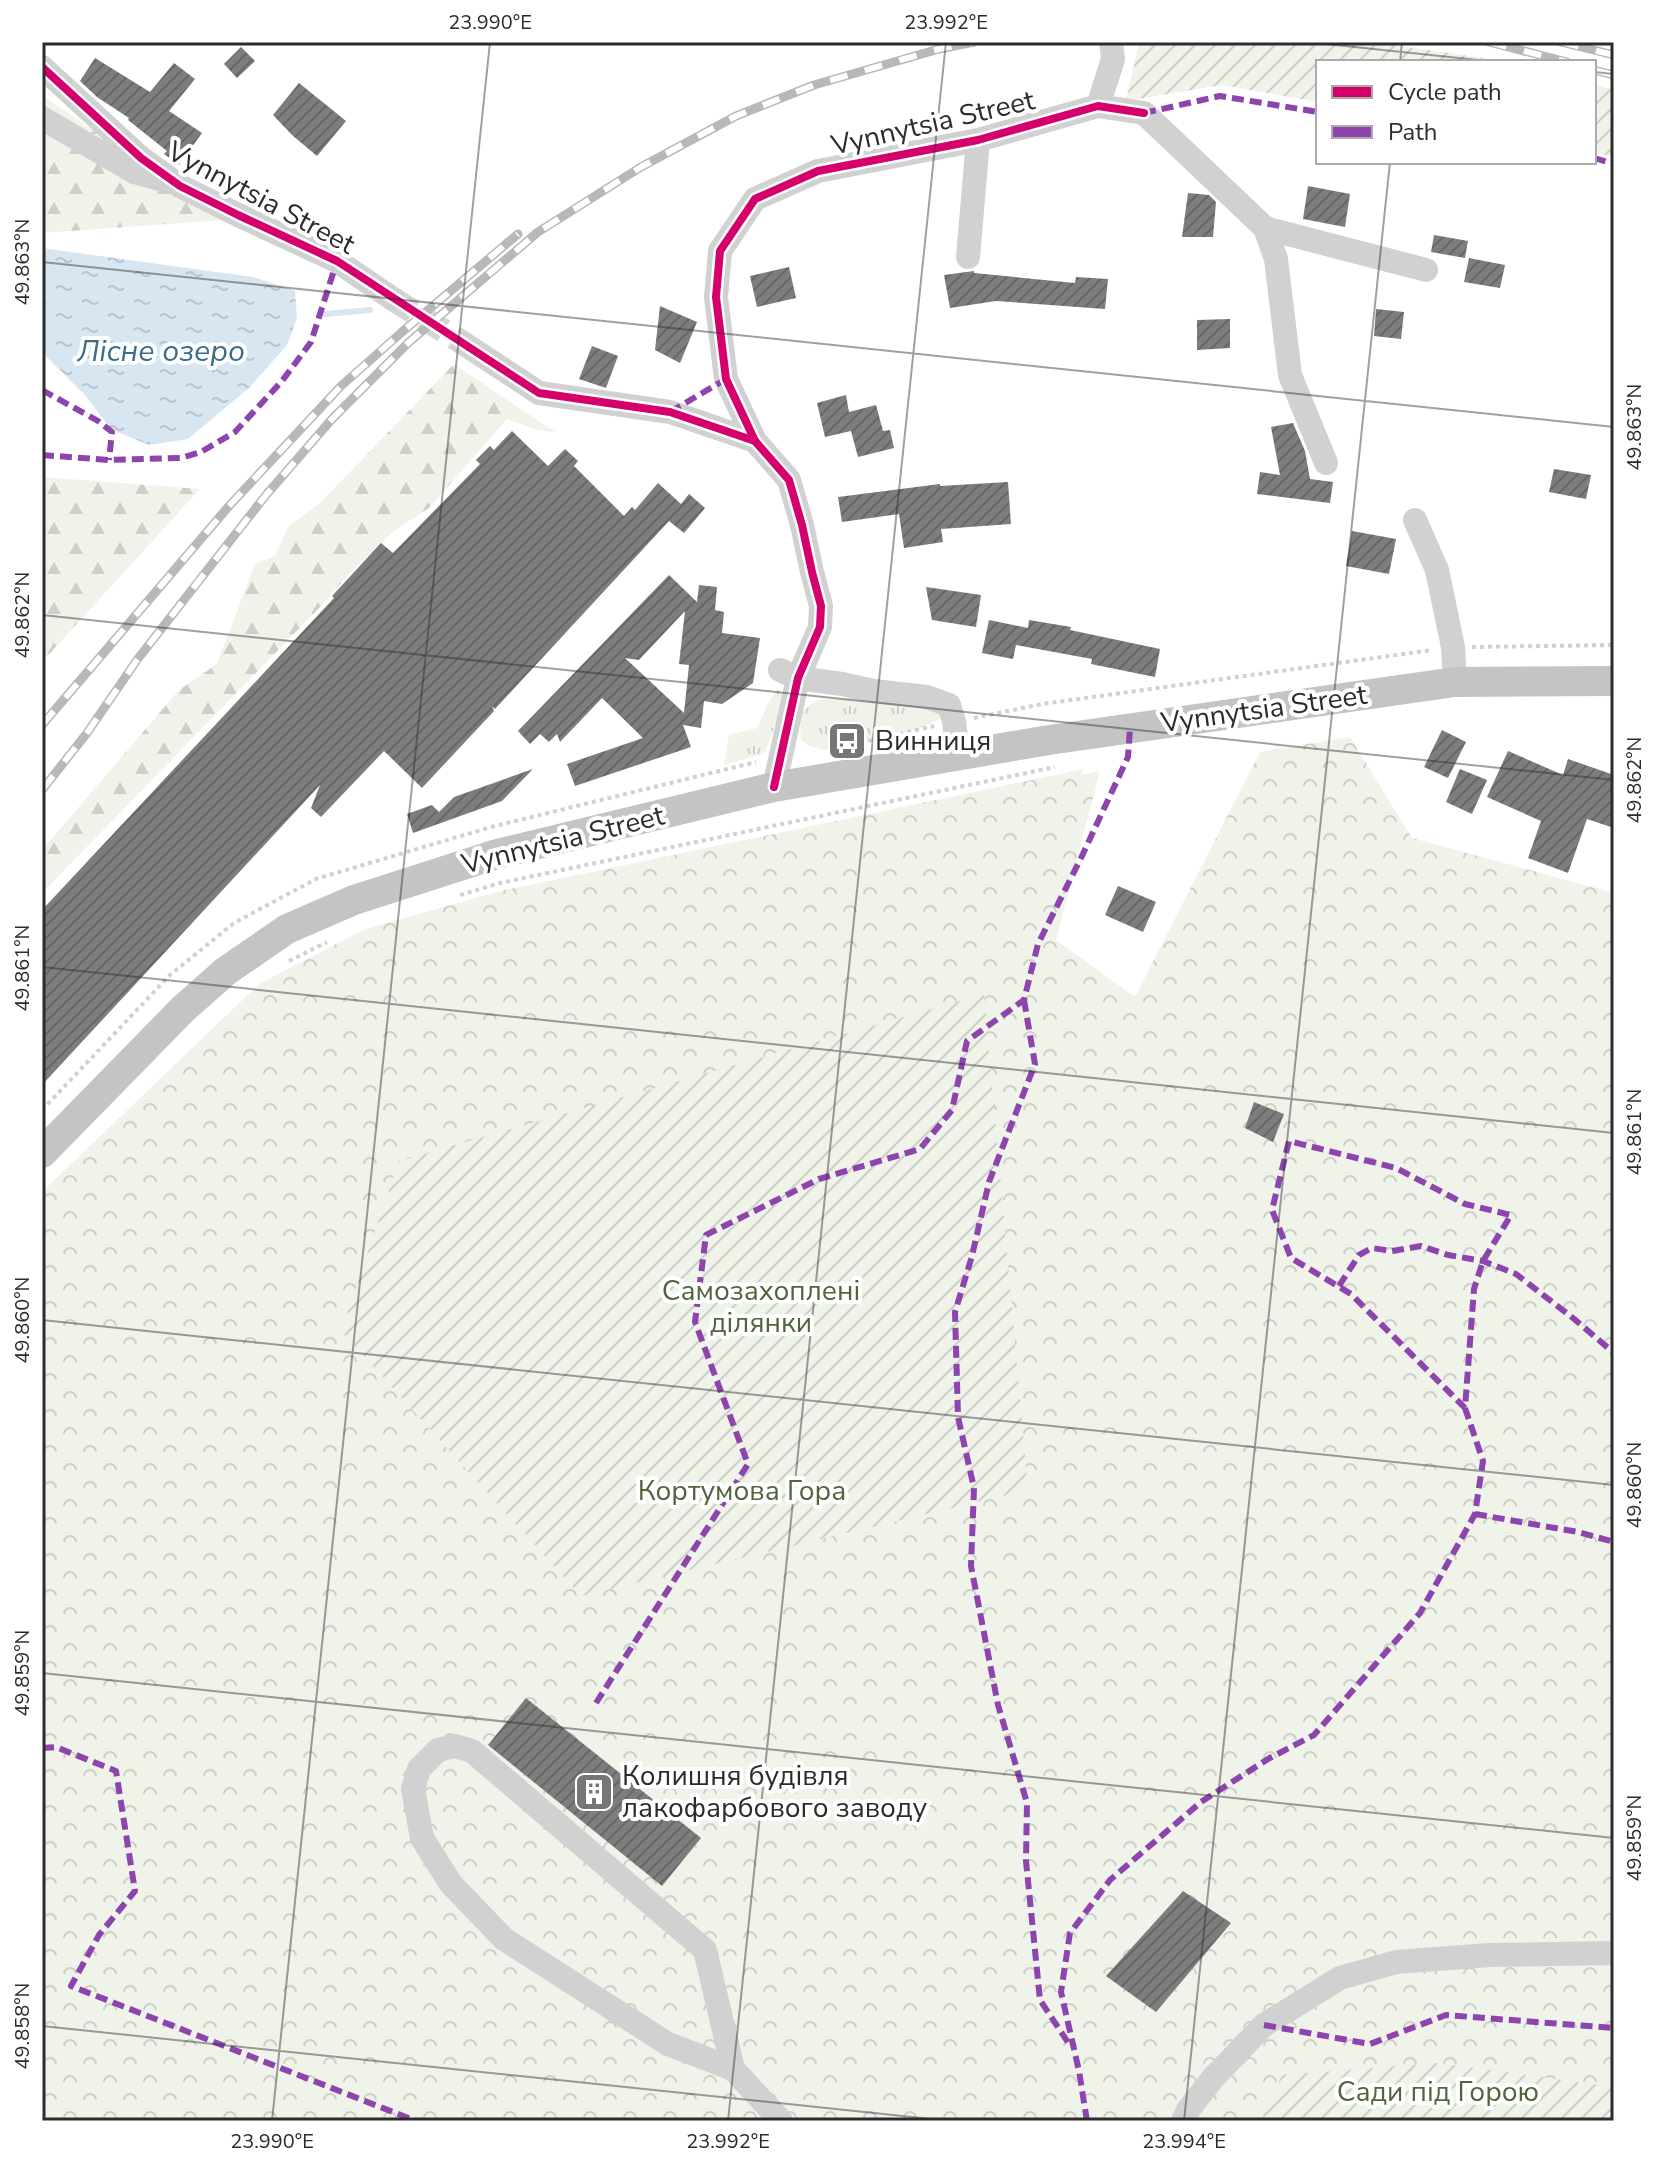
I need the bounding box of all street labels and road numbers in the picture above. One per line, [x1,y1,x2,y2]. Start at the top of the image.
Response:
street label: Vynnytsia Street [827,81,1039,165]
street label: Vynnytsia Street [160,132,362,264]
street label: Vynnytsia Street [1158,676,1370,742]
street label: Vynnytsia Street [457,796,668,884]

